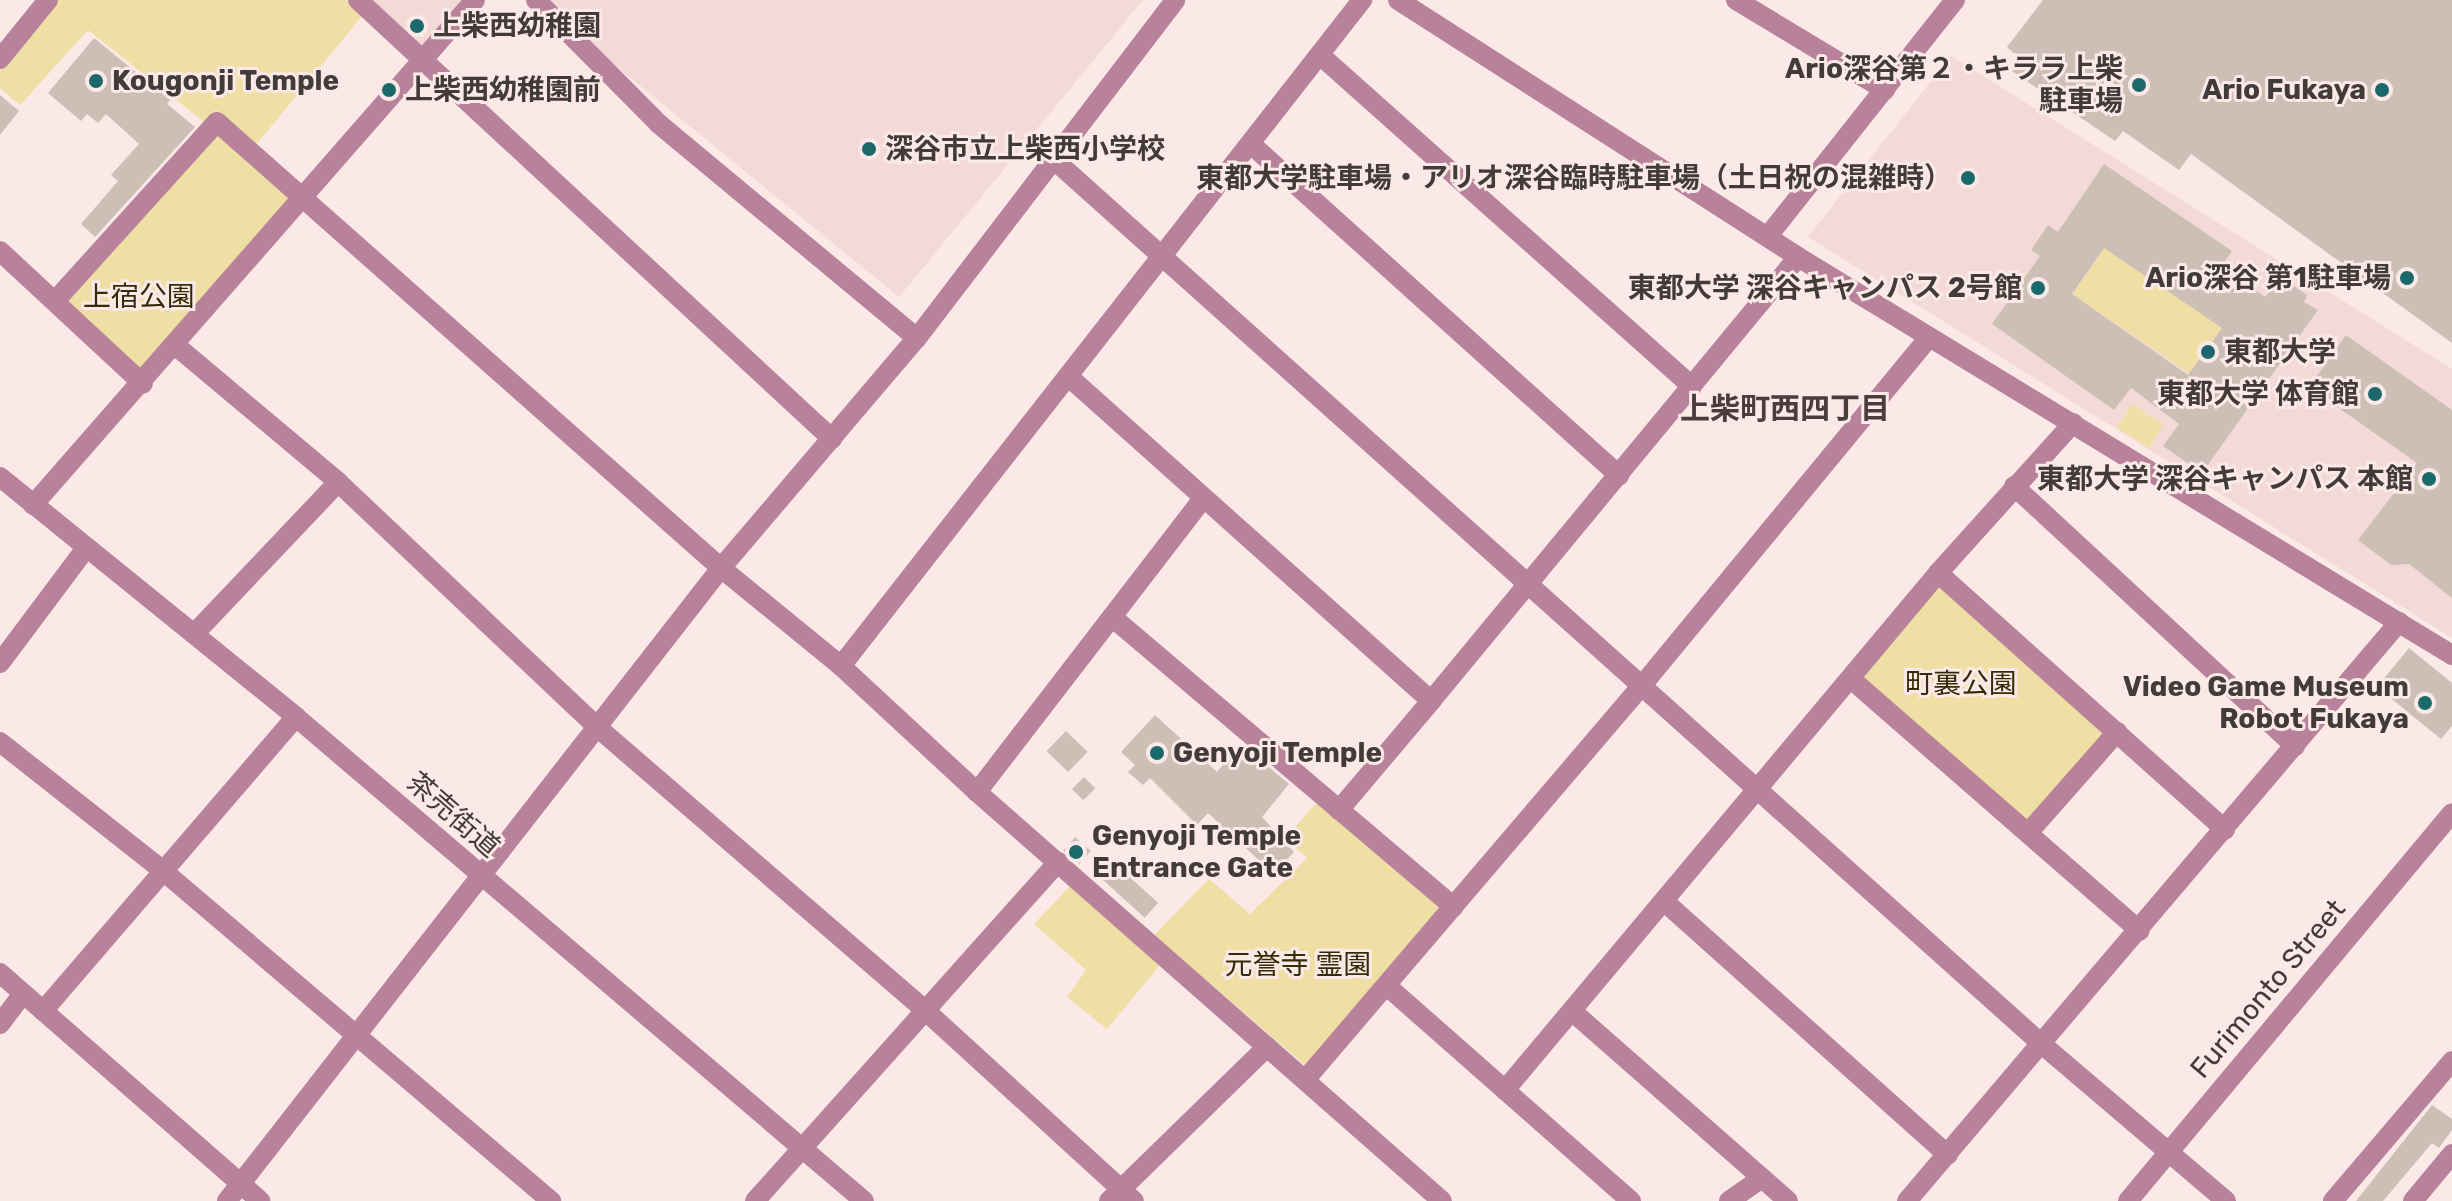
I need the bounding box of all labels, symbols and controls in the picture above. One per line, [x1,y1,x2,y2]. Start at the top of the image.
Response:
place label: 上柴西幼稚園 [433,9,601,43]
marker: 上柴西幼稚園 [408,17,426,35]
place label: Ario深谷第２・キララ上柴 駐車場 [1785,52,2123,118]
place label: Kougonji Temple [112,64,340,98]
marker: Kougonji Temple [87,72,105,90]
place label: 上柴西幼稚園前 [405,73,601,107]
place label: Ario Fukaya [2202,73,2366,107]
marker: Ario深谷第２・キララ上柴 駐車場 [2130,76,2148,94]
marker: 上柴西幼稚園前 [380,81,398,99]
marker: Ario Fukaya [2373,81,2391,99]
place label: 深谷市立上柴西小学校 [885,132,1165,166]
marker: 深谷市立上柴西小学校 [860,140,878,158]
place label: 東都大学駐車場・アリオ深谷臨時駐車場（土日祝の混雑時） [1196,161,1952,195]
marker: 東都大学駐車場・アリオ深谷臨時駐車場（土日祝の混雑時） [1959,169,1977,187]
place label: Ario深谷 第1駐車場 [2145,261,2391,295]
marker: Ario深谷 第1駐車場 [2398,269,2416,287]
place label: 東都大学 深谷キャンパス 2号館 [1628,271,2022,305]
marker: 東都大学 深谷キャンパス 2号館 [2029,279,2047,297]
park label: 上宿公園 [83,280,195,314]
place label: 東都大学 [2224,335,2336,369]
marker: 東都大学 [2199,343,2217,361]
place label: 東都大学 体育館 [2157,377,2359,411]
marker: 東都大学 体育館 [2366,385,2384,403]
district label: 上柴町西四丁目 [1680,391,1890,427]
place label: 東都大学 深谷キャンパス 本館 [2037,462,2413,496]
marker: 東都大学 深谷キャンパス 本館 [2420,470,2438,488]
park label: 町裏公園 [1905,667,2017,701]
place label: Video Game Museum Robot Fukaya [2123,670,2409,736]
marker: Video Game Museum Robot Fukaya [2416,694,2434,712]
place label: Genyoji Temple [1173,736,1383,770]
marker: Genyoji Temple [1148,744,1166,762]
street label: 茶売街道 [400,766,506,864]
place label: Genyoji Temple Entrance Gate [1092,819,1302,885]
marker: Genyoji Temple Entrance Gate [1067,843,1085,861]
street label: Furimonto Street [2183,893,2353,1085]
park label: 元誉寺 霊園 [1225,948,1371,982]

